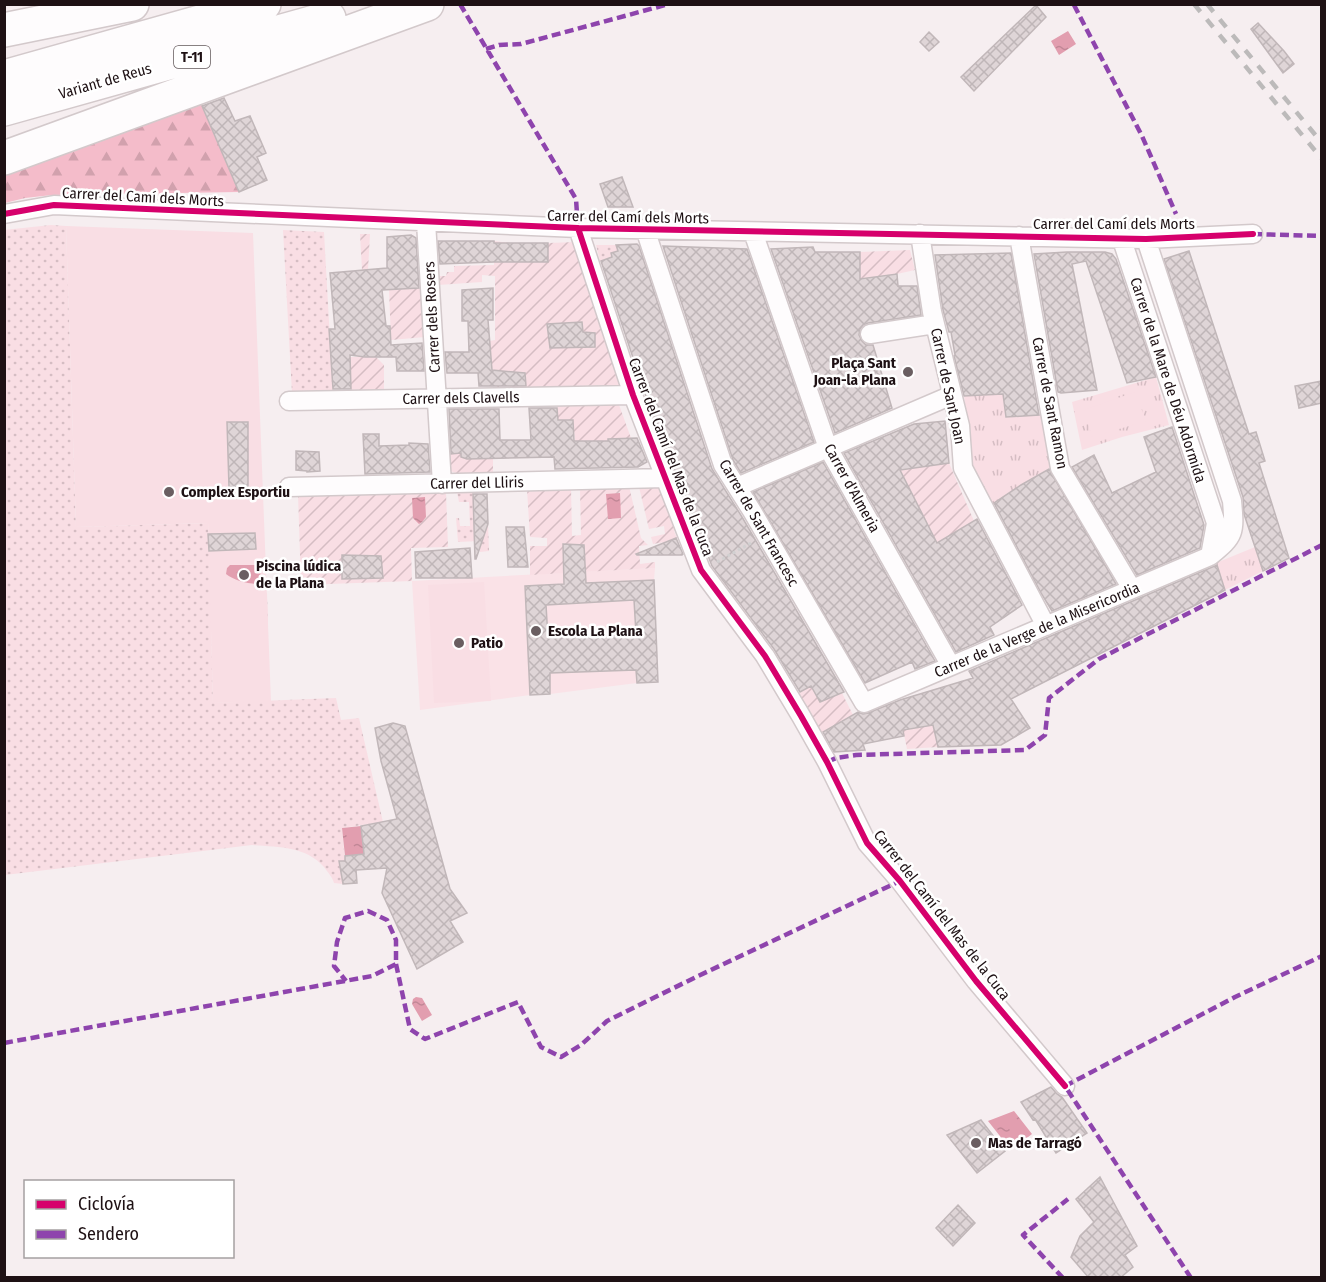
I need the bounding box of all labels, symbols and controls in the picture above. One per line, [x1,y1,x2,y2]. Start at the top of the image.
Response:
road number: T-11 [174,46,210,68]
street label: Variant de Reus [57,59,153,103]
street label: Carrer del Camí dels Morts [62,184,224,210]
street label: Carrer del Camí dels Morts [547,207,709,227]
street label: Carrer del Camí dels Morts [1033,215,1195,233]
street label: Carrer dels Rosers [420,261,444,373]
street label: Carrer de la Mare de Déu Adormida [1126,275,1210,485]
street label: Carrer de Sant Joan [927,326,969,446]
street label: Carrer de Sant Ramon [1028,336,1072,470]
place label: Plaça Sant Joan-la Plana [812,354,897,389]
street label: Carrer del Camí del Mas de la Cuca [625,355,717,559]
marker: Plaça Sant Joan-la Plana [901,365,915,379]
street label: Carrer dels Clavells [402,388,520,408]
street label: Carrer d'Almeria [820,440,884,536]
street label: Carrer de Sant Francesc [715,456,803,590]
street label: Carrer del Lliris [430,473,524,493]
place label: Complex Esportiu [181,483,290,501]
marker: Complex Esportiu [162,485,176,499]
place label: Piscina lúdica de la Plana [256,557,342,592]
marker: Piscina lúdica de la Plana [237,568,251,582]
street label: Carrer de la Verge de la Misericordia [932,578,1142,682]
place label: Escola La Plana [548,622,643,640]
marker: Escola La Plana [529,624,543,638]
place label: Patio [471,634,503,652]
marker: Patio [452,636,466,650]
street label: Carrer del Camí del Mas de la Cuca [870,826,1014,1004]
place label: Mas de Tarragó [988,1134,1082,1152]
marker: Mas de Tarragó [969,1136,983,1150]
legend [24,1180,234,1258]
text: Ciclovía [78,1193,135,1215]
text: Sendero [78,1223,139,1245]

